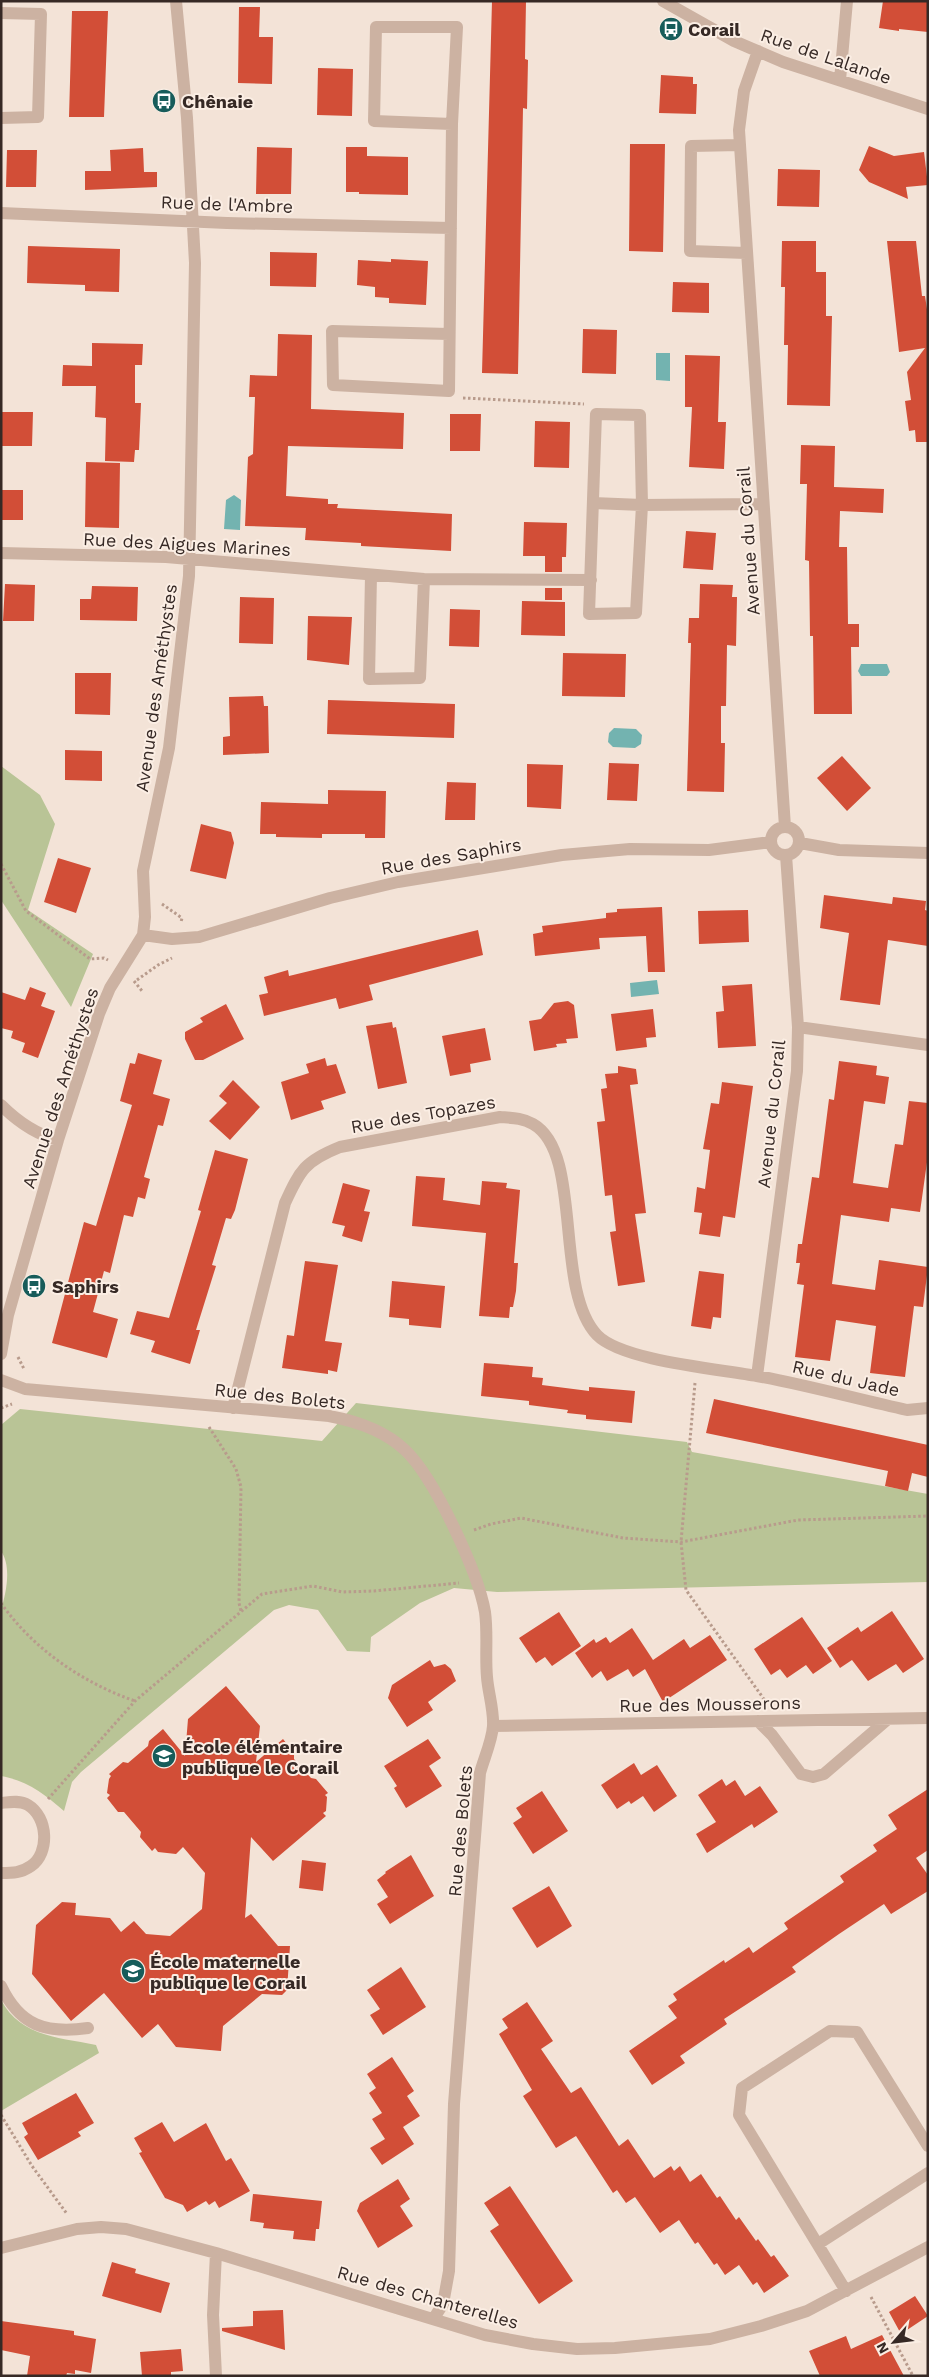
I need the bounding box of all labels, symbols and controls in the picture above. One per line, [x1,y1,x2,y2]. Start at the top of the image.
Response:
bus stop icon: Corail [658,16,684,42]
place label: Corail [688,19,740,40]
street label: Rue de Lalande [758,24,894,88]
bus stop icon: Chênaie [151,88,177,114]
place label: Chênaie [182,91,253,112]
street label: Rue de l'Ambre [160,191,294,217]
street label: Avenue du Corail [732,465,764,616]
street label: Rue des Aigues Marines [83,528,291,560]
street label: Avenue des Améthystes [131,583,181,793]
street label: Rue des Saphirs [379,833,523,879]
street label: Avenue des Améthystes [18,985,102,1191]
street label: Avenue du Corail [753,1038,789,1189]
street label: Rue des Topazes [349,1091,497,1137]
bus stop icon: Saphirs [21,1273,47,1299]
place label: Saphirs [52,1276,119,1297]
street label: Rue du Jade [790,1355,902,1401]
street label: Rue des Bolets [213,1379,347,1413]
street label: Rue des Mousserons [619,1692,801,1716]
place label: École élémentaire publique le Corail [182,1736,343,1778]
school or university icon: École élémentaire publique le Corail [151,1743,177,1769]
street label: Rue des Bolets [444,1764,476,1898]
place label: École maternelle publique le Corail [150,1951,307,1993]
school or university icon: École maternelle publique le Corail [120,1958,146,1984]
street label: Rue des Chanterelles [335,2261,521,2333]
north arrow [869,2317,919,2367]
text: N [873,2340,892,2356]

